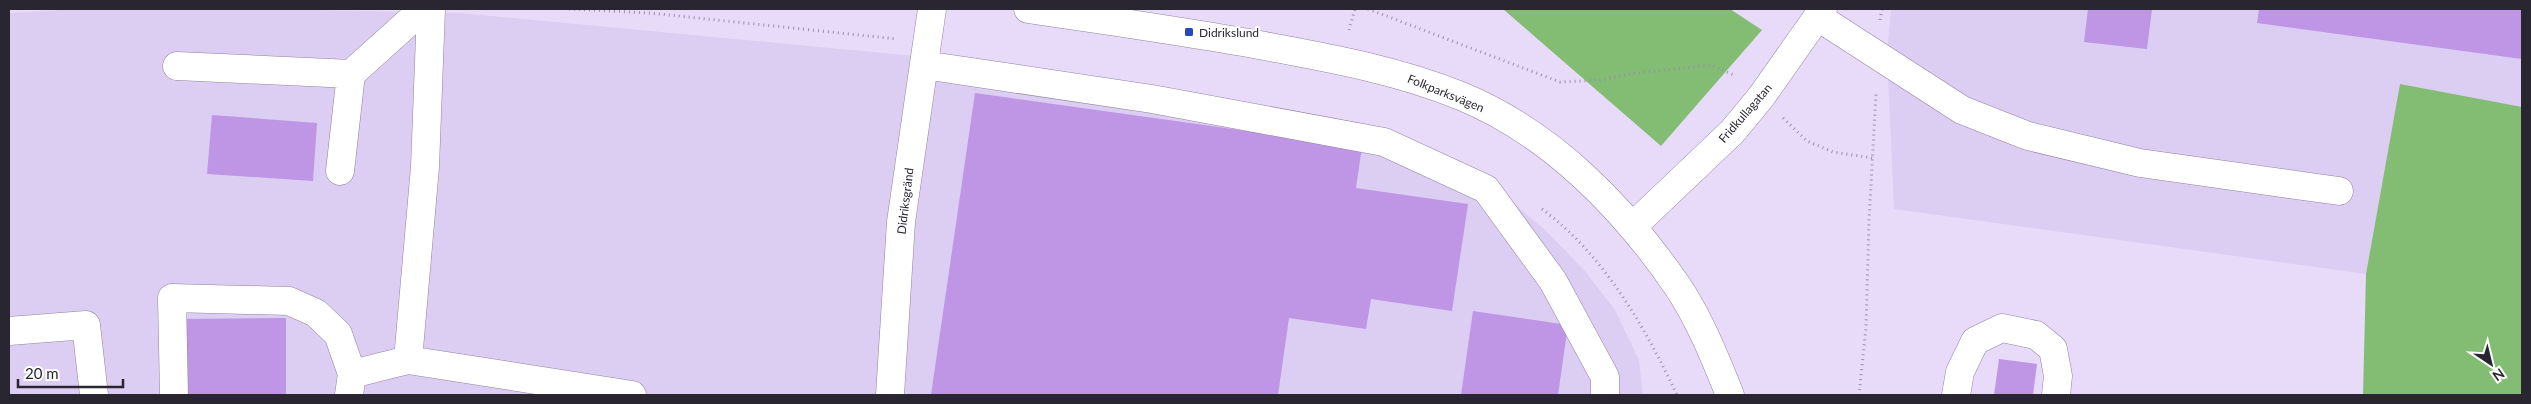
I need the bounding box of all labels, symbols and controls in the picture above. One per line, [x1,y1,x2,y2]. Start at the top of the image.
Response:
place label: Didrikslund [1199,25,1259,40]
marker: Didrikslund [1183,26,1195,38]
street label: Folkparksvägen [1405,71,1487,115]
street label: Fridkullagatan [1715,80,1775,146]
street label: Didriksgränd [893,167,917,235]
north arrow [2466,339,2516,389]
scale bar [18,356,122,388]
text: 20 m [25,364,59,382]
text: N [2489,365,2508,385]

